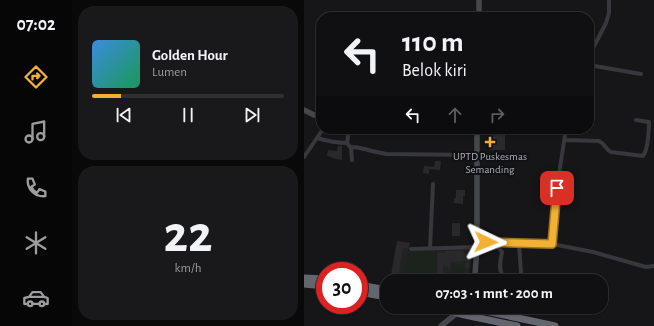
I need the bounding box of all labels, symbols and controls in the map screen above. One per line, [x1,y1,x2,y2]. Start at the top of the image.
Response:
text: 07:02 [16,16,56,34]
icon: left [336,28,388,80]
text: 110 m [402,29,464,57]
text: Golden Hour [152,48,228,63]
text: Belok kiri [402,62,467,80]
icon: directions [22,63,50,91]
text: Lumen [152,66,187,79]
icon: previous [113,104,135,126]
icon: pause [177,104,199,126]
icon: next [241,104,263,126]
icon: left [402,104,424,126]
icon: ahead [444,104,466,126]
icon: right [486,104,508,126]
icon: music [22,118,50,146]
marker: UPTD Puskesmas Semanding [484,136,496,148]
place label: UPTD Puskesmas Semanding [453,151,527,175]
pin [540,171,574,205]
icon: phone [22,174,50,202]
icon: arrive [546,177,568,199]
text: 22 [164,209,212,261]
position arrow [465,221,507,263]
icon: climate [22,229,50,257]
text: km/h [175,262,201,275]
speed limit sign: 30 [316,262,368,314]
icon: car [22,284,50,312]
text: 07:03 · 1 mnt · 200 m [435,286,553,301]

